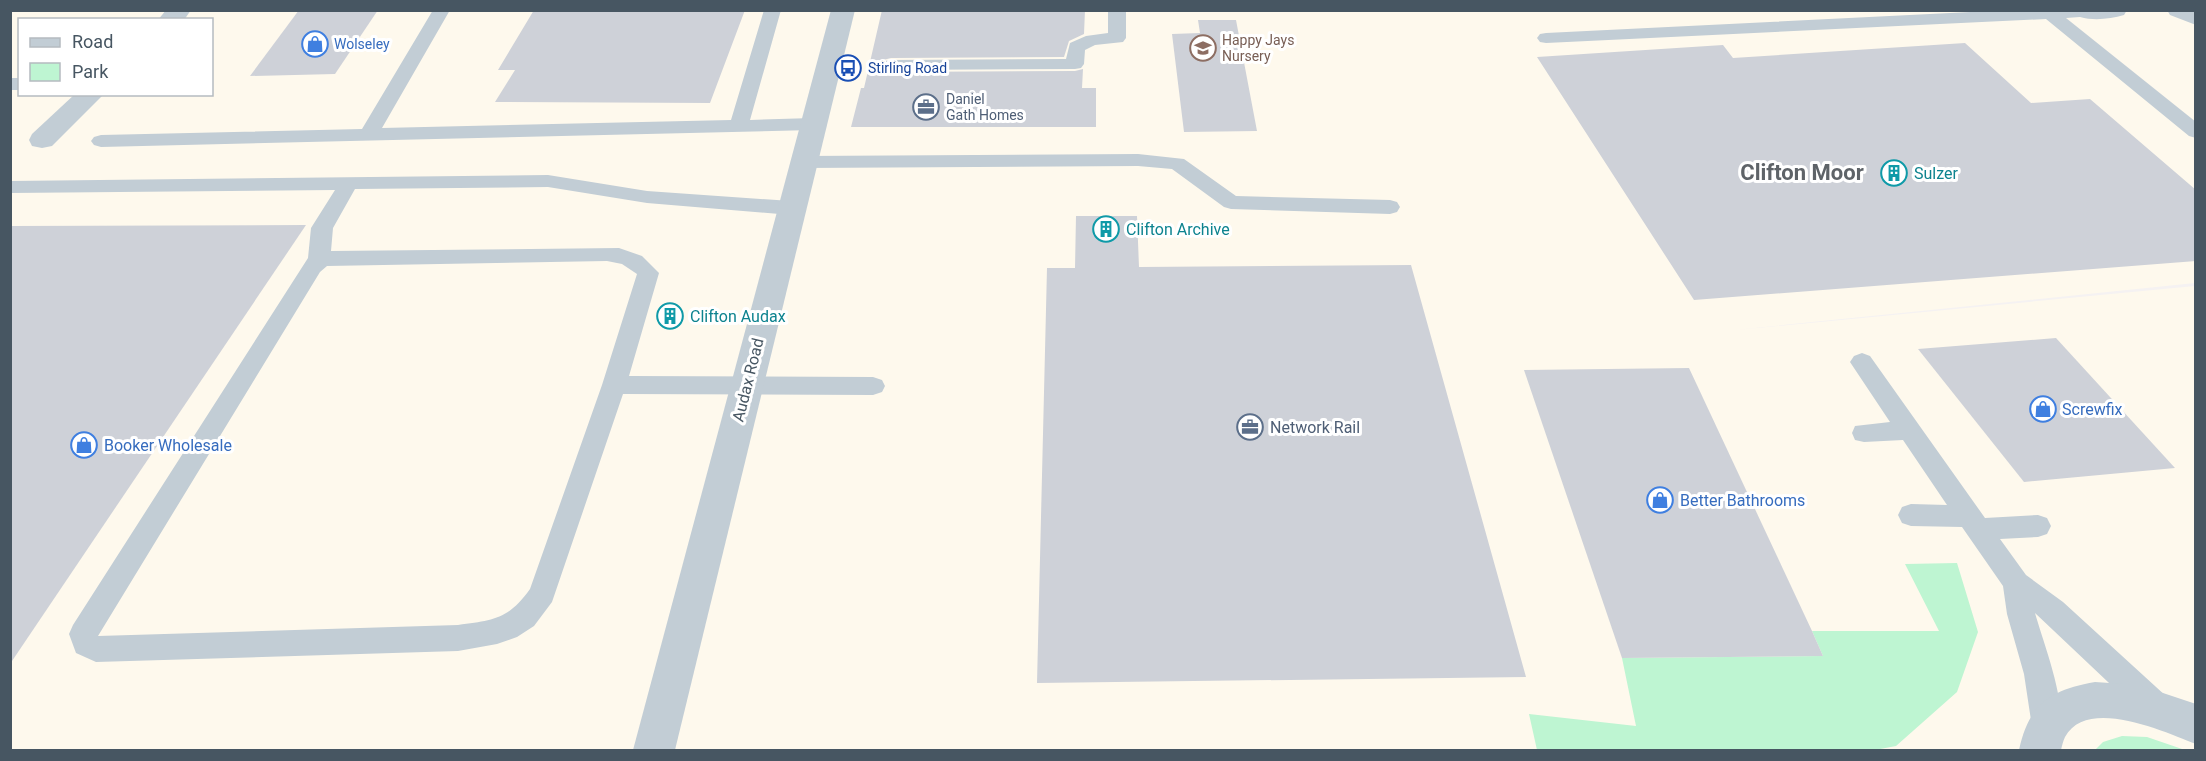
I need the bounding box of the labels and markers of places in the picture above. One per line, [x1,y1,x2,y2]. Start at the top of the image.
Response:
shop icon: Wolseley [300,29,330,59]
place label: Happy Jays Nursery [1222,32,1294,64]
school or university icon: Happy Jays Nursery [1188,33,1218,63]
place label: Wolseley [334,36,390,52]
bus stop icon: Stirling Road [833,53,863,83]
place label: Stirling Road [868,60,947,76]
place label: Daniel Gath Homes [946,91,1024,123]
office icon: Daniel Gath Homes [911,92,941,122]
building icon: Sulzer [1879,158,1909,188]
place label: Sulzer [1914,164,1959,183]
building icon: Clifton Archive [1091,214,1121,244]
place label: Clifton Archive [1126,220,1230,239]
building icon: Clifton Audax [655,301,685,331]
place label: Clifton Audax [690,307,786,326]
shop icon: Screwfix [2028,394,2058,424]
place label: Screwfix [2062,400,2123,419]
office icon: Network Rail [1235,412,1265,442]
place label: Network Rail [1270,418,1360,437]
shop icon: Booker Wholesale [69,430,99,460]
place label: Booker Wholesale [104,436,232,455]
shop icon: Better Bathrooms [1645,485,1675,515]
place label: Better Bathrooms [1680,491,1805,510]

